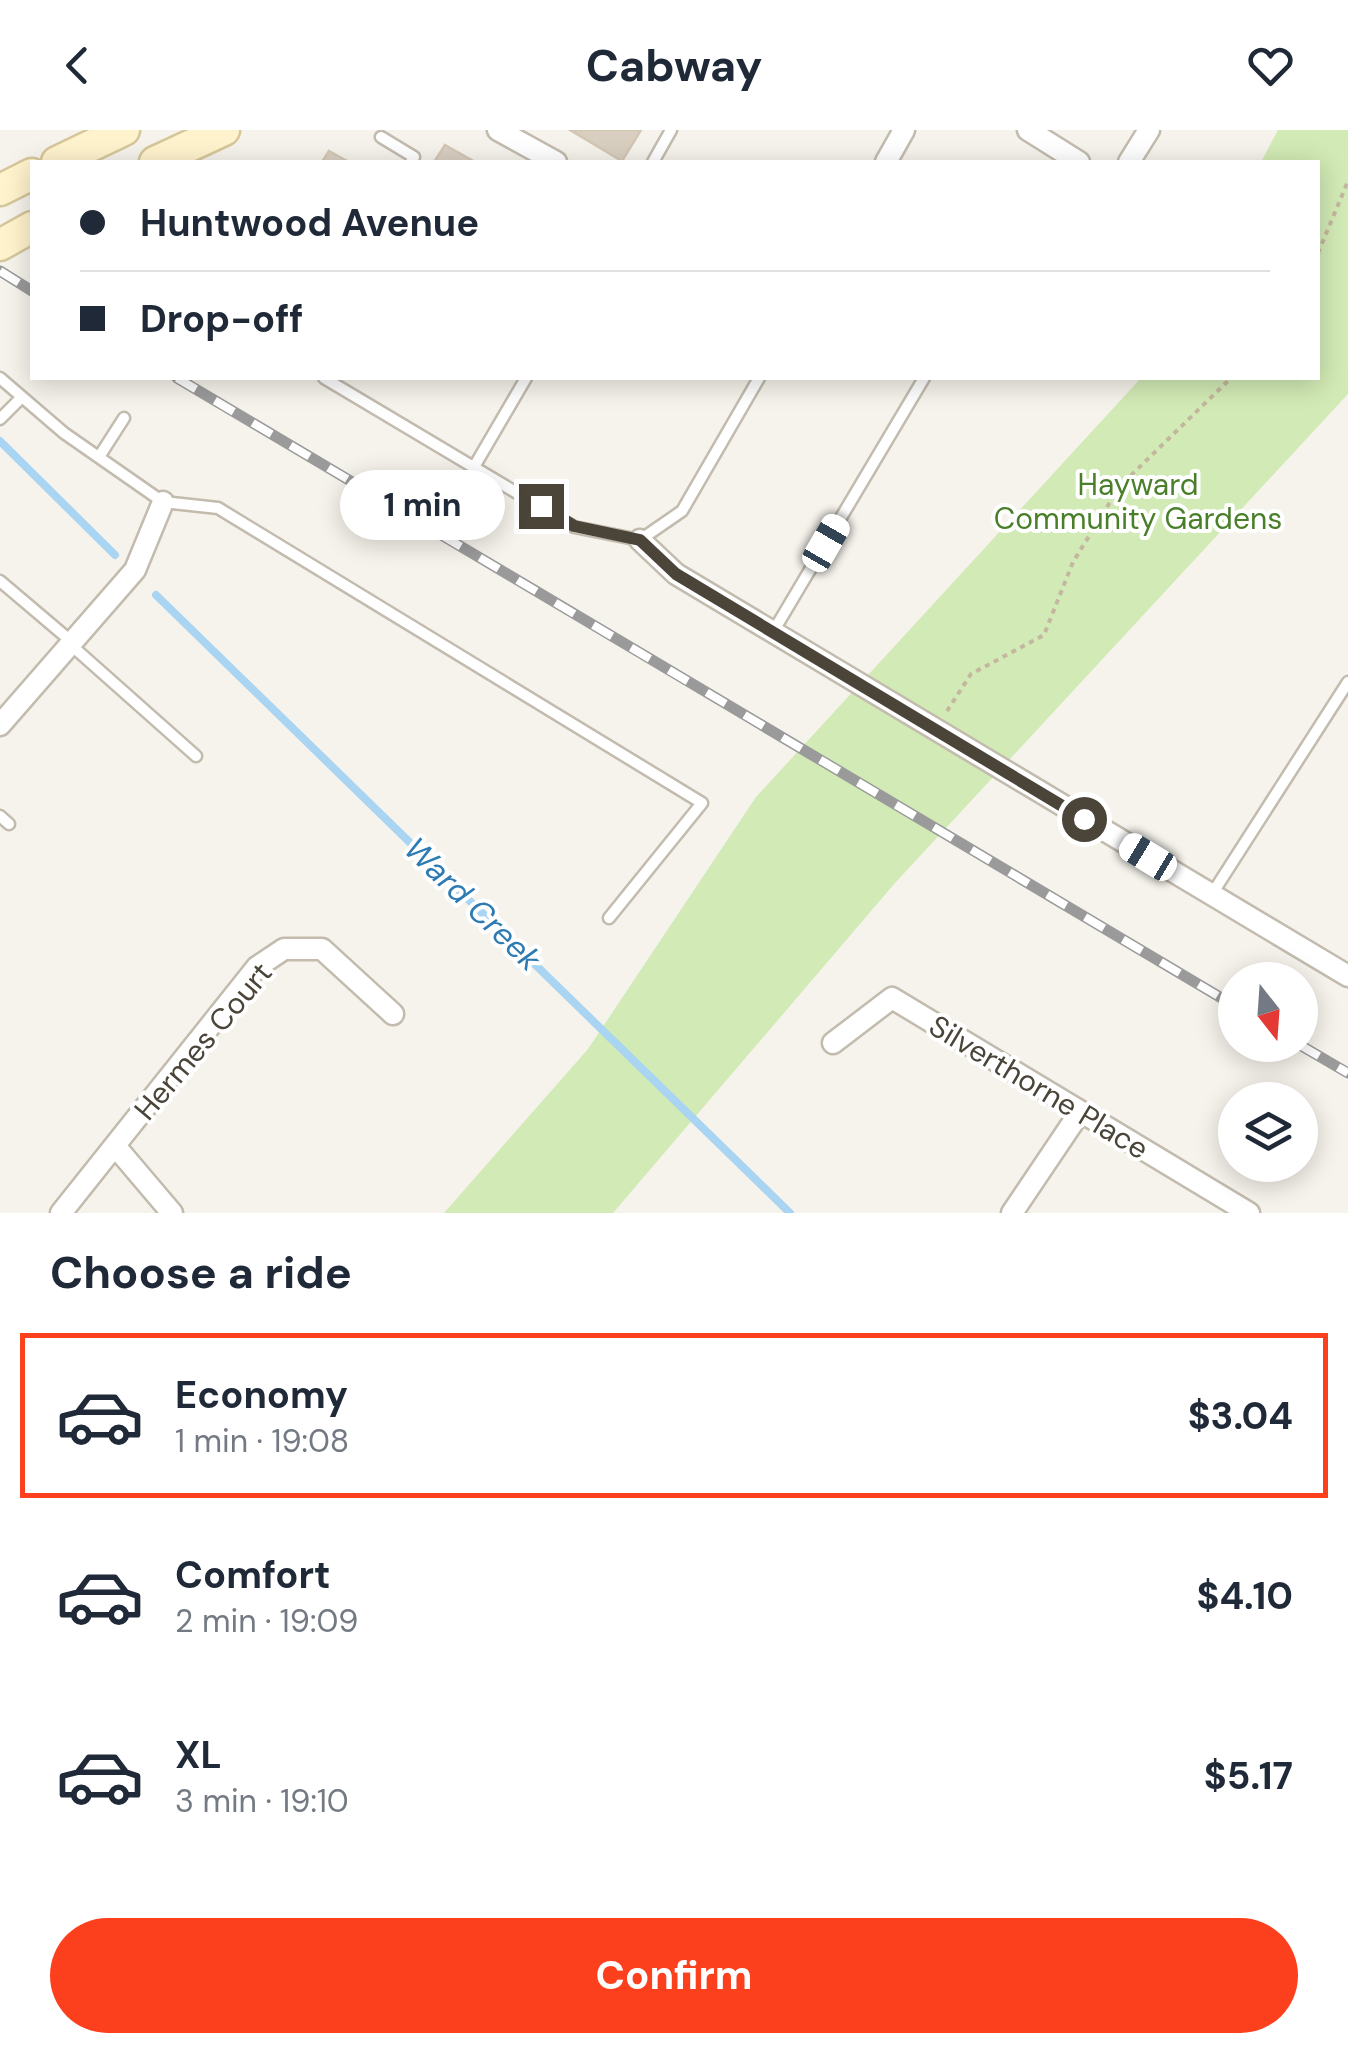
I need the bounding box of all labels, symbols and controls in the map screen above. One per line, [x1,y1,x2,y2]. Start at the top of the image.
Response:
text: Cabway [586,36,762,95]
icon: back [50,38,105,93]
icon: heart [1243,38,1298,93]
text: Huntwood Avenue [140,198,479,248]
text: Drop-off [140,294,303,344]
park label: Hayward Community Gardens [994,465,1282,538]
callout: 1 min [341,471,506,541]
text: 1 min [384,484,461,526]
route end [519,484,564,529]
car [798,510,854,576]
route start [1062,797,1107,842]
water label: Ward Creek [395,828,551,980]
car [1115,829,1181,885]
street label: Hermes Court [125,954,281,1128]
north arrow [1218,962,1318,1062]
map controls [1218,962,1318,1182]
street label: Silverthorne Place [922,1006,1156,1168]
button: layers [1218,1082,1318,1182]
text: Choose a ride [50,1243,352,1302]
text: Economy [175,1370,348,1420]
icon: car [55,1371,145,1461]
text: $3.04 [1188,1391,1293,1441]
text: 1 min · 19:08 [175,1420,349,1462]
text: Comfort [175,1550,331,1600]
icon: car [55,1551,145,1641]
text: $4.10 [1196,1571,1293,1621]
text: 2 min · 19:09 [175,1600,358,1642]
text: XL [175,1730,222,1780]
icon: car [55,1731,145,1821]
text: $5.17 [1204,1751,1293,1801]
text: 3 min · 19:10 [175,1780,349,1822]
button: Confirm [50,1918,1298,2033]

